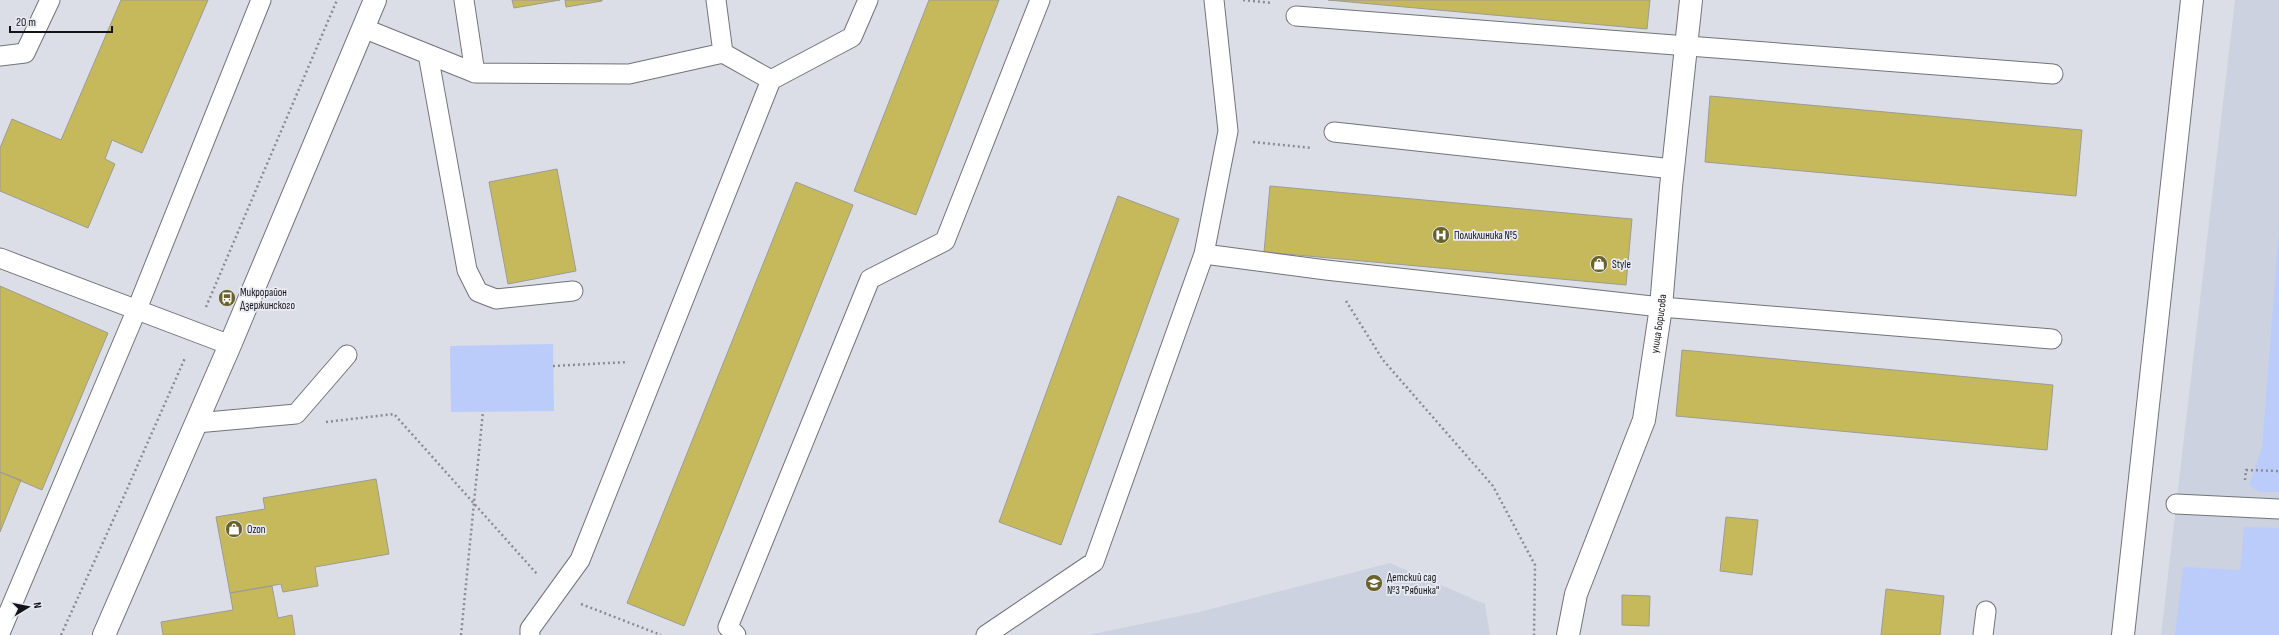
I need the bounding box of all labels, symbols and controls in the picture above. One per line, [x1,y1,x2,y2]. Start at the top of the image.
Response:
scale bar [10,8,112,34]
text: 20 m [16,15,36,30]
hospital icon: Поликлиника №5 [1431,225,1451,245]
place label: Поликлиника №5 [1454,229,1517,242]
shop icon: Style [1589,254,1609,274]
place label: Style [1612,258,1631,271]
place label: Микрорайон Дзержинского [240,286,295,312]
bus stop icon: Микрорайон Дзержинского [217,288,237,308]
street label: улица Борисова [1648,294,1669,354]
shop icon: Ozon [224,519,244,539]
place label: Ozon [247,523,266,536]
place label: Детский сад №3 "Рябинка" [1387,571,1439,597]
school or university icon: Детский сад №3 "Рябинка" [1364,573,1384,593]
north arrow [8,587,48,627]
text: N [30,601,44,609]

